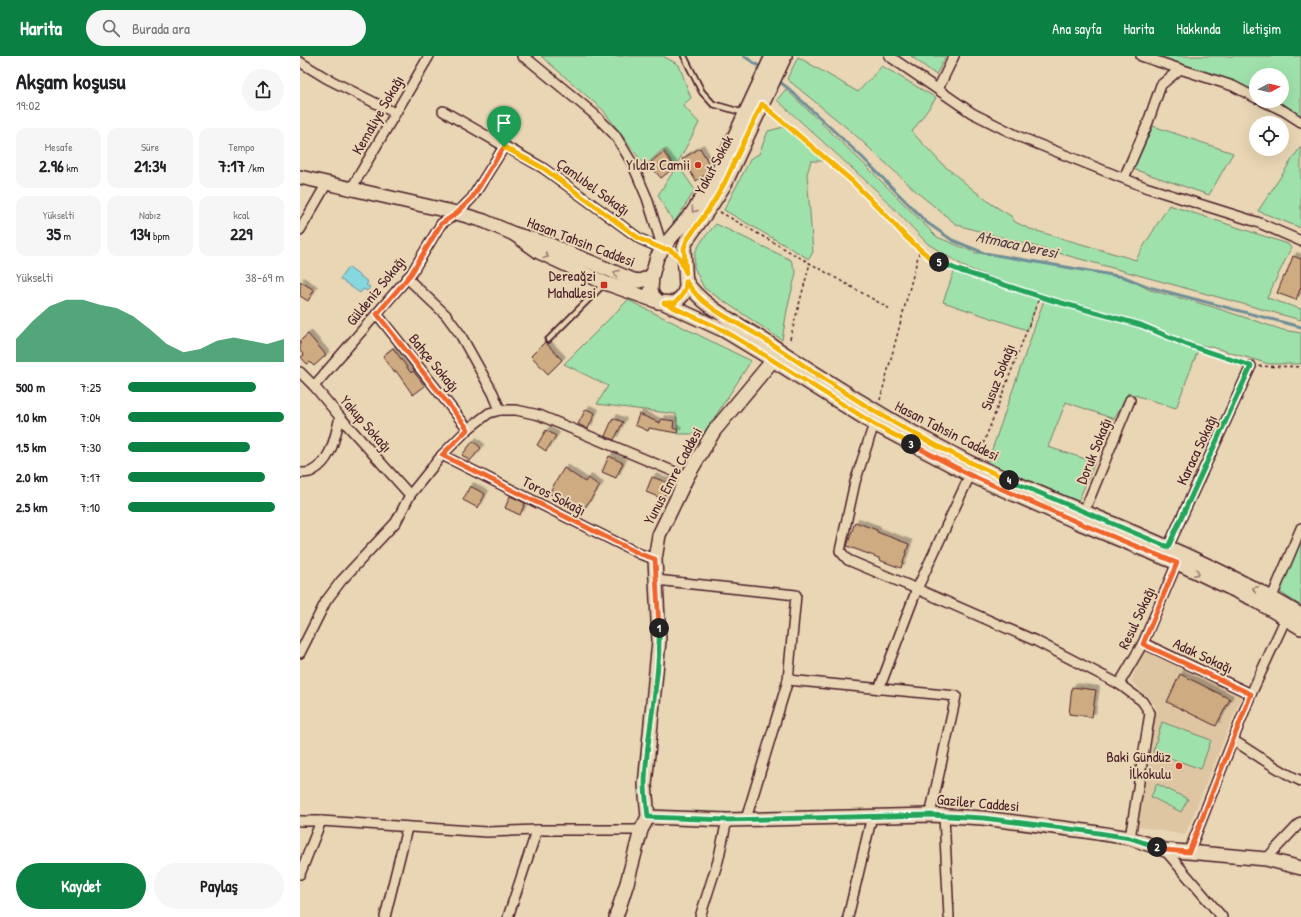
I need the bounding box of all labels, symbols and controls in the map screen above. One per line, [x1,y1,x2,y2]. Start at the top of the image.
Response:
search box [86,10,366,46]
text: Harita [20,15,62,41]
icon: search [100,17,122,39]
text: Burada ara [132,18,190,39]
text: Ana sayfa [1052,19,1101,38]
text: Harita [1123,19,1154,38]
text: Hakkında [1176,19,1220,38]
text: İletişim [1242,19,1281,38]
text: Akşam koşusu [16,66,126,96]
north arrow [1249,68,1289,108]
map controls [1249,68,1289,156]
button: share [242,69,284,111]
street label: Kemaliye Sokağı [346,71,409,158]
text: 19:02 [16,96,40,114]
pin [487,106,521,147]
icon: arrive [493,112,515,134]
button: locate [1249,116,1289,156]
street label: Yakut Sokak [689,131,738,198]
text: Mesafe [45,140,73,154]
text: Süre [141,140,159,154]
text: Tempo [228,140,254,154]
street label: Çamlıbel Sokağı [552,153,634,220]
text: 2.96 [39,154,64,177]
text: 21:34 [134,154,166,177]
text: 7:17 [218,154,245,177]
place label: Yıldız Camii [626,154,690,175]
marker: Yıldız Camii [693,160,703,170]
text: km [64,161,78,175]
text: /km [245,161,264,175]
one-way arrow [691,206,698,213]
text: Yükselti [43,208,74,222]
text: Nabız [139,208,161,222]
text: kcal [233,208,249,222]
street label: Hasan Tahsin Caddesi [524,211,638,272]
text: 35 [46,222,61,245]
text: 134 [130,222,150,245]
text: 229 [230,222,252,245]
water label: Atmaca Deresi [974,225,1061,264]
text: m [61,229,71,243]
text: bpm [150,229,170,243]
street label: Güldeniz Sokağı [341,251,410,330]
one-way arrow [542,251,549,259]
pin: 5 [929,252,949,272]
text: 5 [937,255,941,269]
place label: Dereağzi Mahallesi [547,265,596,303]
text: Yükselti [16,268,53,286]
text: 38–69 m [245,268,284,286]
one-way arrow [613,270,621,278]
marker: Dereağzi Mahallesi [599,280,609,290]
street label: Bahçe Sokağı [404,329,465,397]
street label: Susuz Sokağı [975,341,1020,413]
text: 500 m [16,378,45,396]
text: 7:25 [80,378,101,396]
street label: Yakup Sokağı [336,390,397,457]
street label: Hasan Tahsin Caddesi [892,395,1003,466]
text: 1.0 km [16,408,47,426]
text: 7:04 [80,408,100,426]
street label: Karaca Sokağı [1171,411,1222,488]
street label: Doruk Sokağı [1071,415,1116,487]
street label: Yunus Emre Caddesi [638,423,707,528]
pin: 3 [901,434,921,454]
text: 3 [909,437,913,451]
text: 1.5 km [16,438,46,456]
text: 7:30 [80,438,101,456]
text: 2.0 km [16,468,48,486]
text: 7:17 [80,468,101,486]
street label: Toros Sokağı [519,470,590,521]
pin: 4 [999,470,1019,490]
text: 4 [1007,473,1011,487]
text: 2.5 km [16,498,48,516]
text: 7:10 [80,498,100,516]
one-way arrow [1193,568,1201,576]
street label: Resul Sokağı [1113,583,1160,653]
one-way arrow [1252,586,1259,593]
pin: 1 [649,618,669,638]
text: 1 [657,621,661,635]
street label: Adak Sokağı [1170,633,1237,679]
place label: Baki Gündüz İlkokulu [1106,746,1172,784]
marker: Baki Gündüz İlkokulu [1174,761,1184,771]
street label: Gaziler Caddesi [936,788,1020,817]
pin: 2 [1147,837,1167,857]
text: 2 [1154,840,1160,854]
button: Kaydet [16,863,146,909]
button: Paylaş [154,863,284,909]

